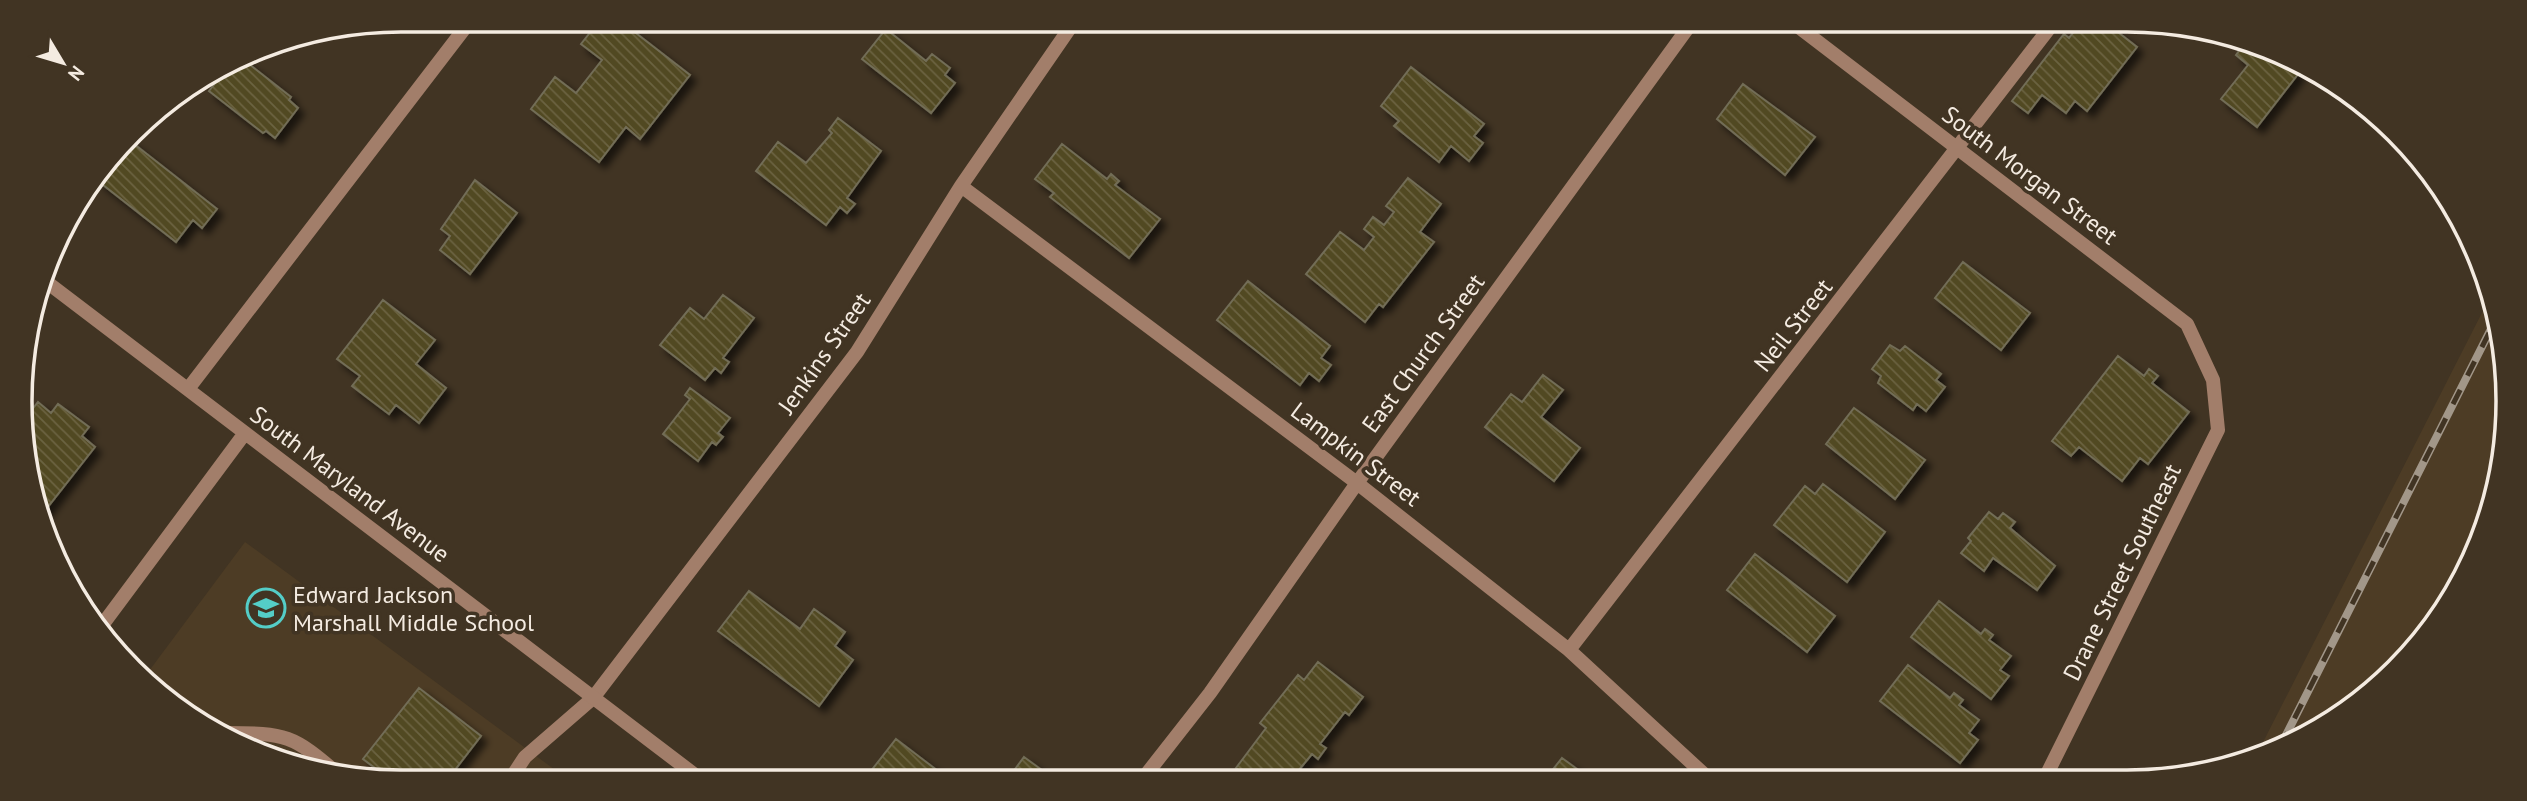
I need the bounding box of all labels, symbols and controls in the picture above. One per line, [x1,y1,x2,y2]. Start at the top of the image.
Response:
north arrow [28,28,98,98]
text: N [63,61,90,86]
street label: South Morgan Street [1936,99,2124,251]
street label: East Church Street [1355,267,1491,439]
street label: Neil Street [1747,272,1839,378]
street label: Jenkins Street [770,286,877,421]
street label: Lampkin Street [1285,395,1427,513]
street label: South Maryland Avenue [244,399,456,569]
street label: Drane Street Southeast [2056,459,2188,685]
place label: Edward Jackson Marshall Middle School [293,579,534,638]
school or university icon: Edward Jackson Marshall Middle School [245,587,287,629]

